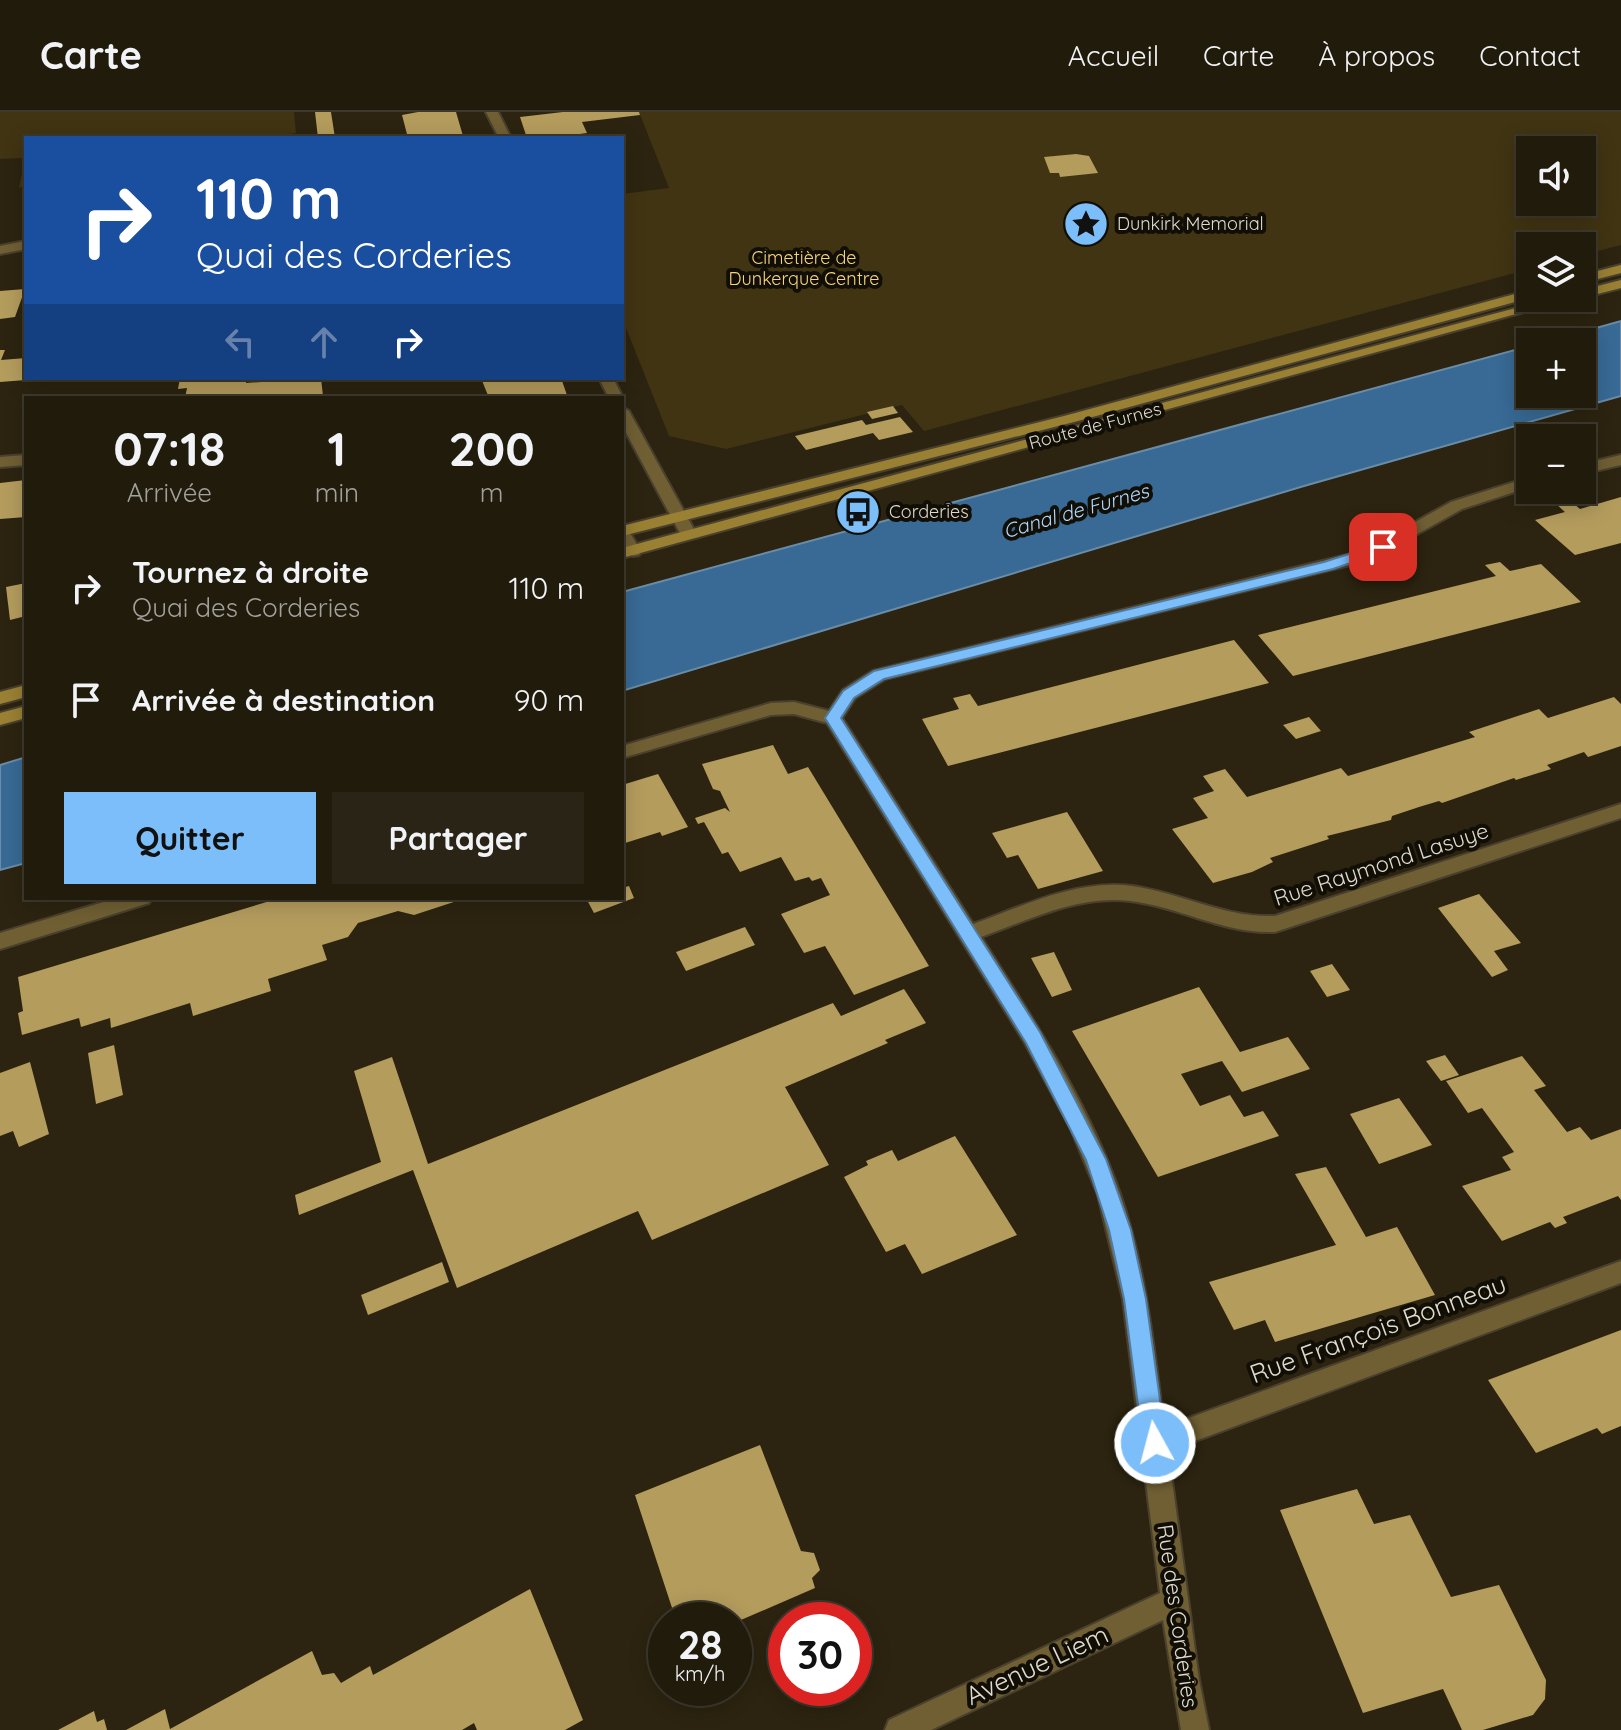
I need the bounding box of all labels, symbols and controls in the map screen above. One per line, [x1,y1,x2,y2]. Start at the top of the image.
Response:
text: Carte [40,31,142,79]
text: Accueil [1068,38,1159,73]
text: Carte [1203,38,1274,73]
text: À propos [1318,38,1435,73]
text: Contact [1479,38,1581,73]
map controls [1516,136,1596,504]
button: sound [1516,136,1596,216]
text: 110 m [196,163,341,233]
icon: right [64,168,168,272]
place icon: Dunkirk Memorial [1062,200,1110,248]
place label: Dunkirk Memorial [1117,212,1264,235]
text: Quai des Corderies [196,232,512,277]
button: layers [1516,232,1596,312]
park label: Cimetière de Dunkerque Centre [729,246,879,290]
icon: left [218,320,262,364]
icon: ahead [302,320,346,364]
icon: right [386,320,430,364]
button: + [1516,328,1596,408]
street label: Route de Furnes [1026,397,1164,454]
text: 07:18 [113,418,225,478]
text: 1 [328,418,346,478]
text: 200 [448,418,535,478]
button: − [1516,424,1596,504]
text: Arrivée [127,476,212,509]
text: min [315,476,359,509]
text: m [480,476,503,509]
water label: Canal de Furnes [1000,477,1153,543]
bus stop icon: Corderies [834,488,882,536]
place label: Corderies [889,500,969,523]
pin [1349,513,1417,581]
icon: arrive [1361,525,1405,569]
text: Tournez à droite [132,553,369,591]
icon: right [64,566,108,610]
text: 110 m [508,569,584,607]
text: Quai des Corderies [132,591,360,624]
icon: arrive [64,678,108,722]
text: Arrivée à destination [132,681,435,719]
text: 90 m [514,681,584,719]
button: Quitter [64,792,316,884]
button: Partager [332,792,584,884]
street label: Rue Raymond Lasuye [1270,816,1492,912]
street label: Rue François Bonneau [1245,1267,1511,1390]
position arrow [1113,1401,1197,1485]
street label: Rue des Corderies [1151,1523,1205,1709]
speed limit sign: 30 [768,1602,872,1706]
street label: Avenue Liem [960,1617,1113,1712]
text: 28 [678,1619,722,1669]
text: km/h [675,1661,725,1686]

